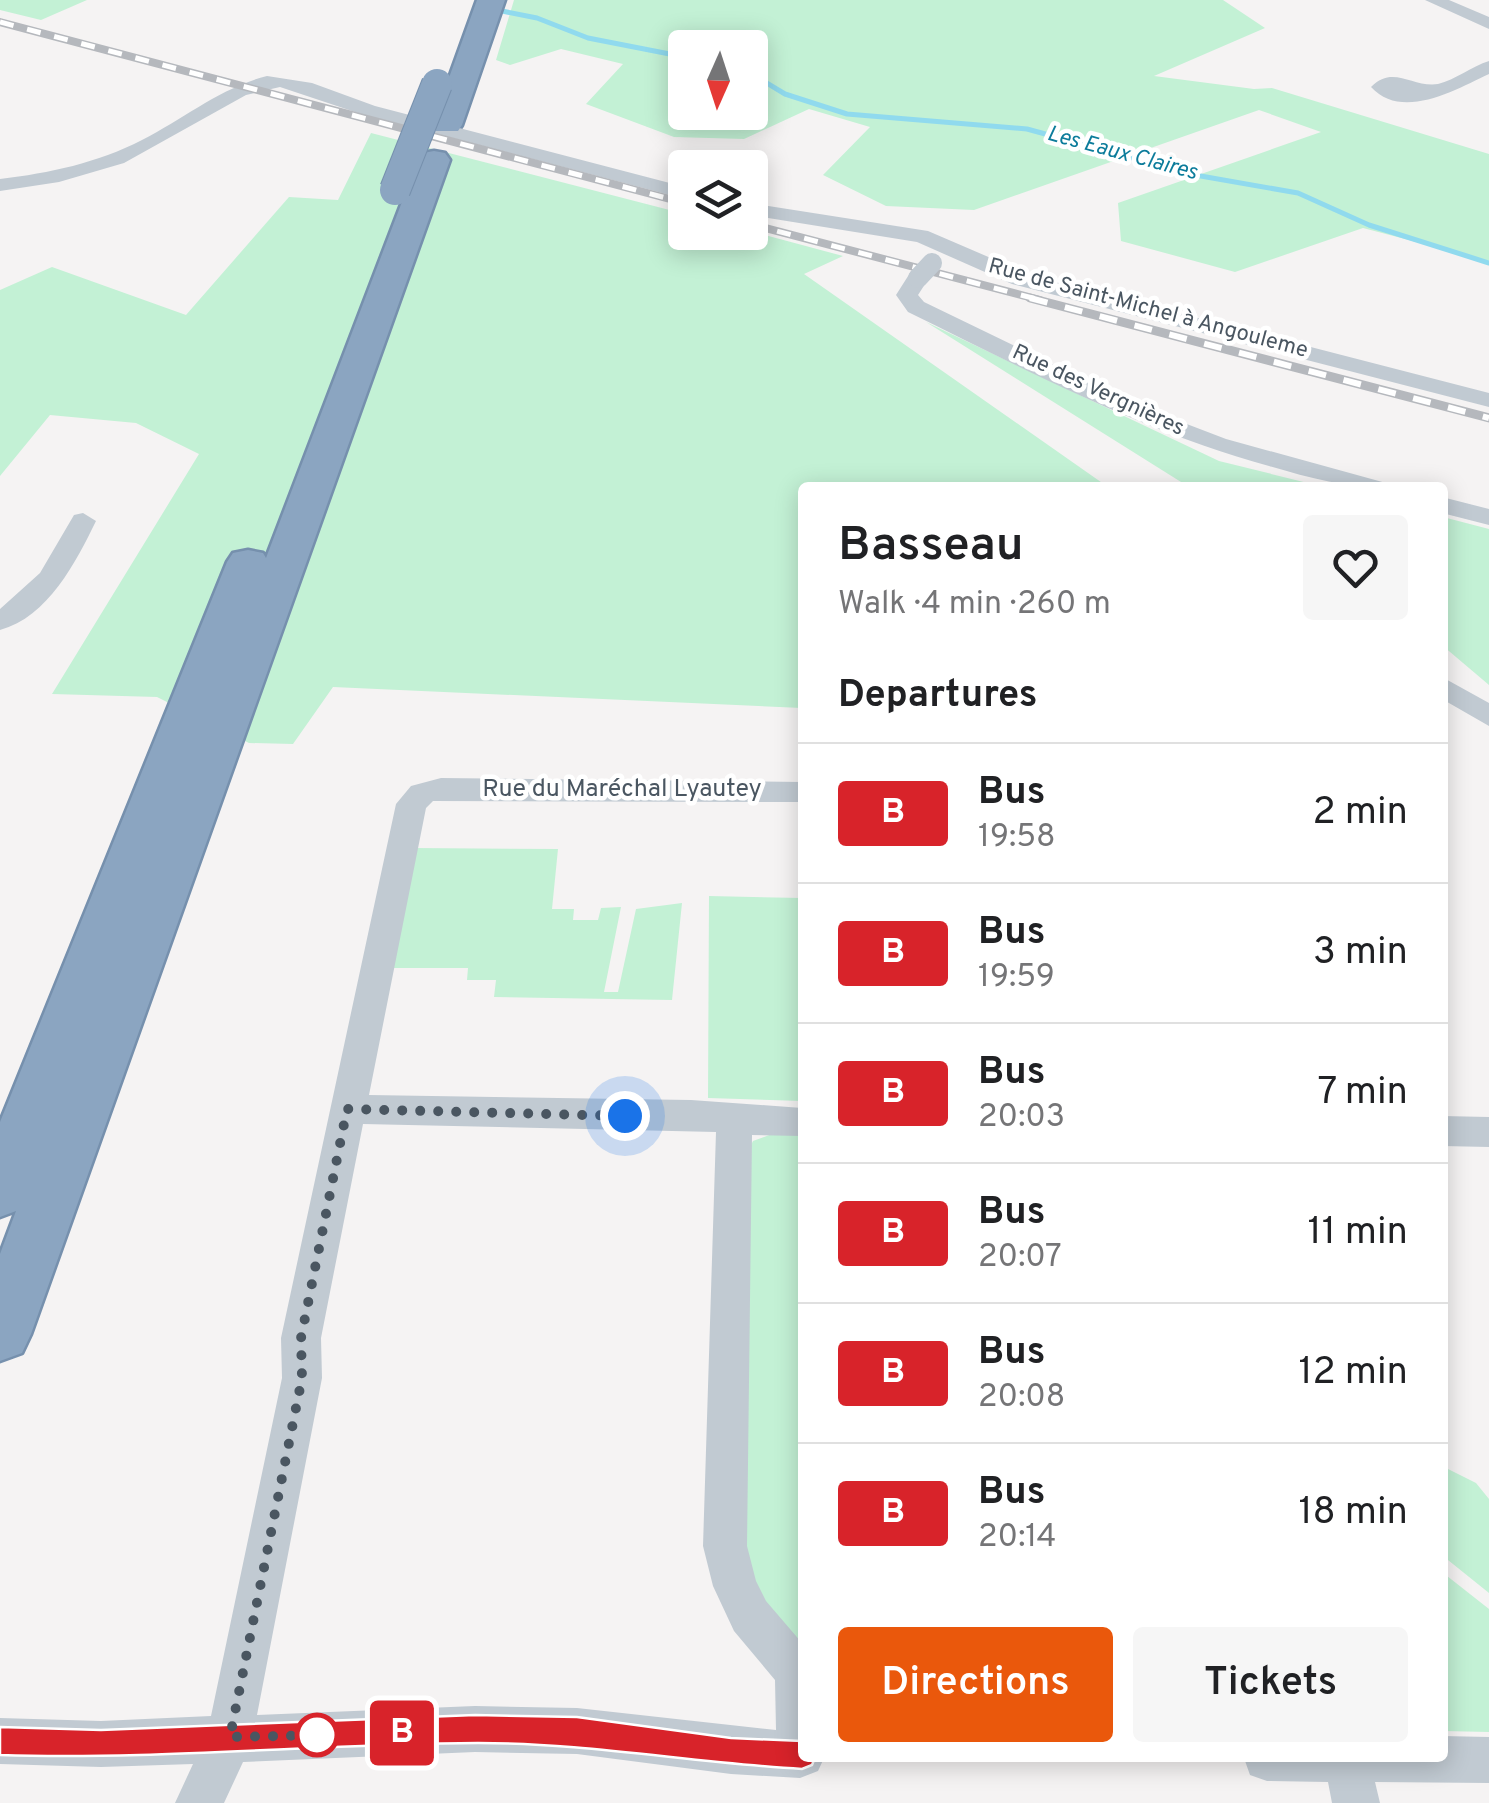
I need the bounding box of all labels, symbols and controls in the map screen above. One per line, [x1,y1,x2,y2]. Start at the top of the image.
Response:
north arrow [668,30,768,130]
map controls [668,30,768,250]
water label: Les Eaux Claires [1044,121,1201,187]
button: layers [668,150,768,250]
street label: Rue de Saint-Michel à Angouleme [985,253,1311,365]
street label: Rue des Vergnières [1008,339,1188,443]
button: heart [1303,515,1408,620]
text: Basseau [838,517,1024,577]
text: Walk · 4 min · 260 m [838,585,1111,625]
text: Departures [838,672,1038,721]
text: Bus [978,769,1045,818]
street label: Rue du Maréchal Lyautey [482,774,762,806]
text: 2 min [1313,789,1408,838]
text: B [881,791,905,835]
text: 19:58 [978,818,1056,858]
text: Bus [978,909,1045,958]
text: 3 min [1313,929,1408,978]
text: B [881,931,905,975]
text: 19:59 [978,958,1055,998]
text: Bus [978,1049,1045,1098]
text: 7 min [1318,1069,1408,1118]
text: B [881,1071,905,1115]
your location [600,1091,650,1141]
text: 20:03 [978,1098,1065,1138]
text: Bus [978,1189,1045,1238]
text: 11 min [1307,1209,1408,1258]
text: B [881,1211,905,1255]
text: 20:07 [978,1238,1062,1278]
text: Bus [978,1329,1045,1378]
text: 12 min [1298,1349,1408,1398]
text: B [881,1351,905,1395]
text: 20:08 [978,1378,1065,1418]
text: Bus [978,1469,1045,1518]
text: 18 min [1298,1489,1408,1538]
text: B [881,1491,905,1535]
text: 20:14 [978,1518,1057,1558]
button: Directions [838,1627,1113,1742]
button: Tickets [1133,1627,1408,1742]
line badge: B [370,1700,434,1766]
text: B [390,1711,414,1755]
unlabelled marker [296,1714,338,1756]

